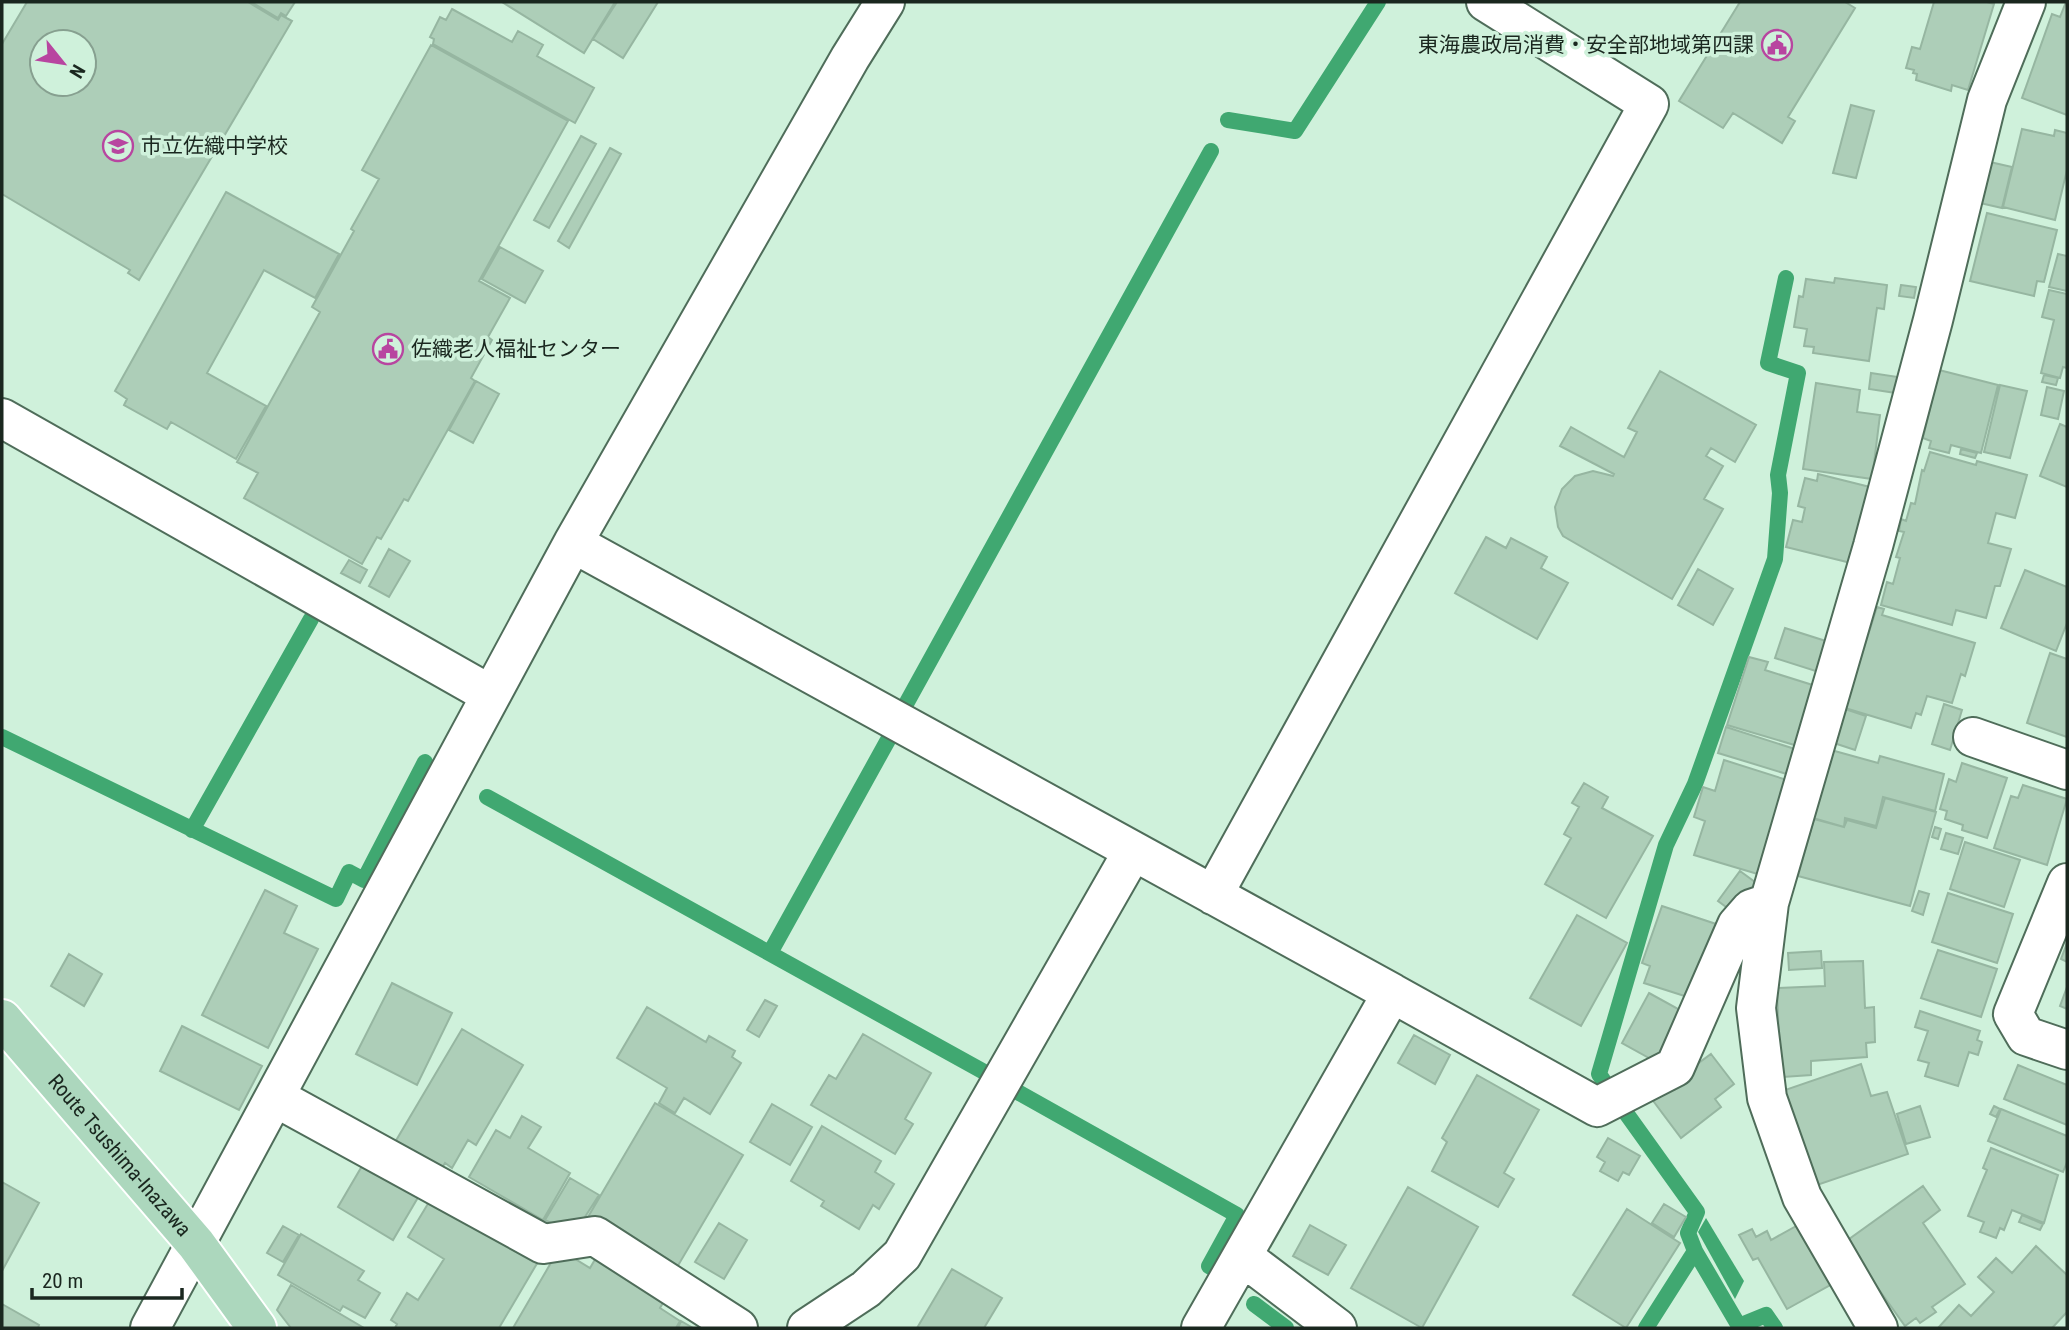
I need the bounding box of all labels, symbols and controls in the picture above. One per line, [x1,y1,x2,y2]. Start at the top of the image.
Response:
north arrow [28,28,98,98]
public building icon: 東海農政局消費・安全部地域第四課 [1760,28,1794,62]
place label: 東海農政局消費・安全部地域第四課 [1418,33,1754,57]
text: N [64,60,90,82]
school or university icon: 市立佐織中学校 [101,129,135,163]
place label: 市立佐織中学校 [141,134,288,158]
public building icon: 佐織老人福祉センター [371,332,405,366]
place label: 佐織老人福祉センター [411,337,621,361]
street label: Route Tsushima-Inazawa [43,1069,196,1241]
scale bar [32,1256,182,1300]
text: 20 m [42,1269,83,1293]

